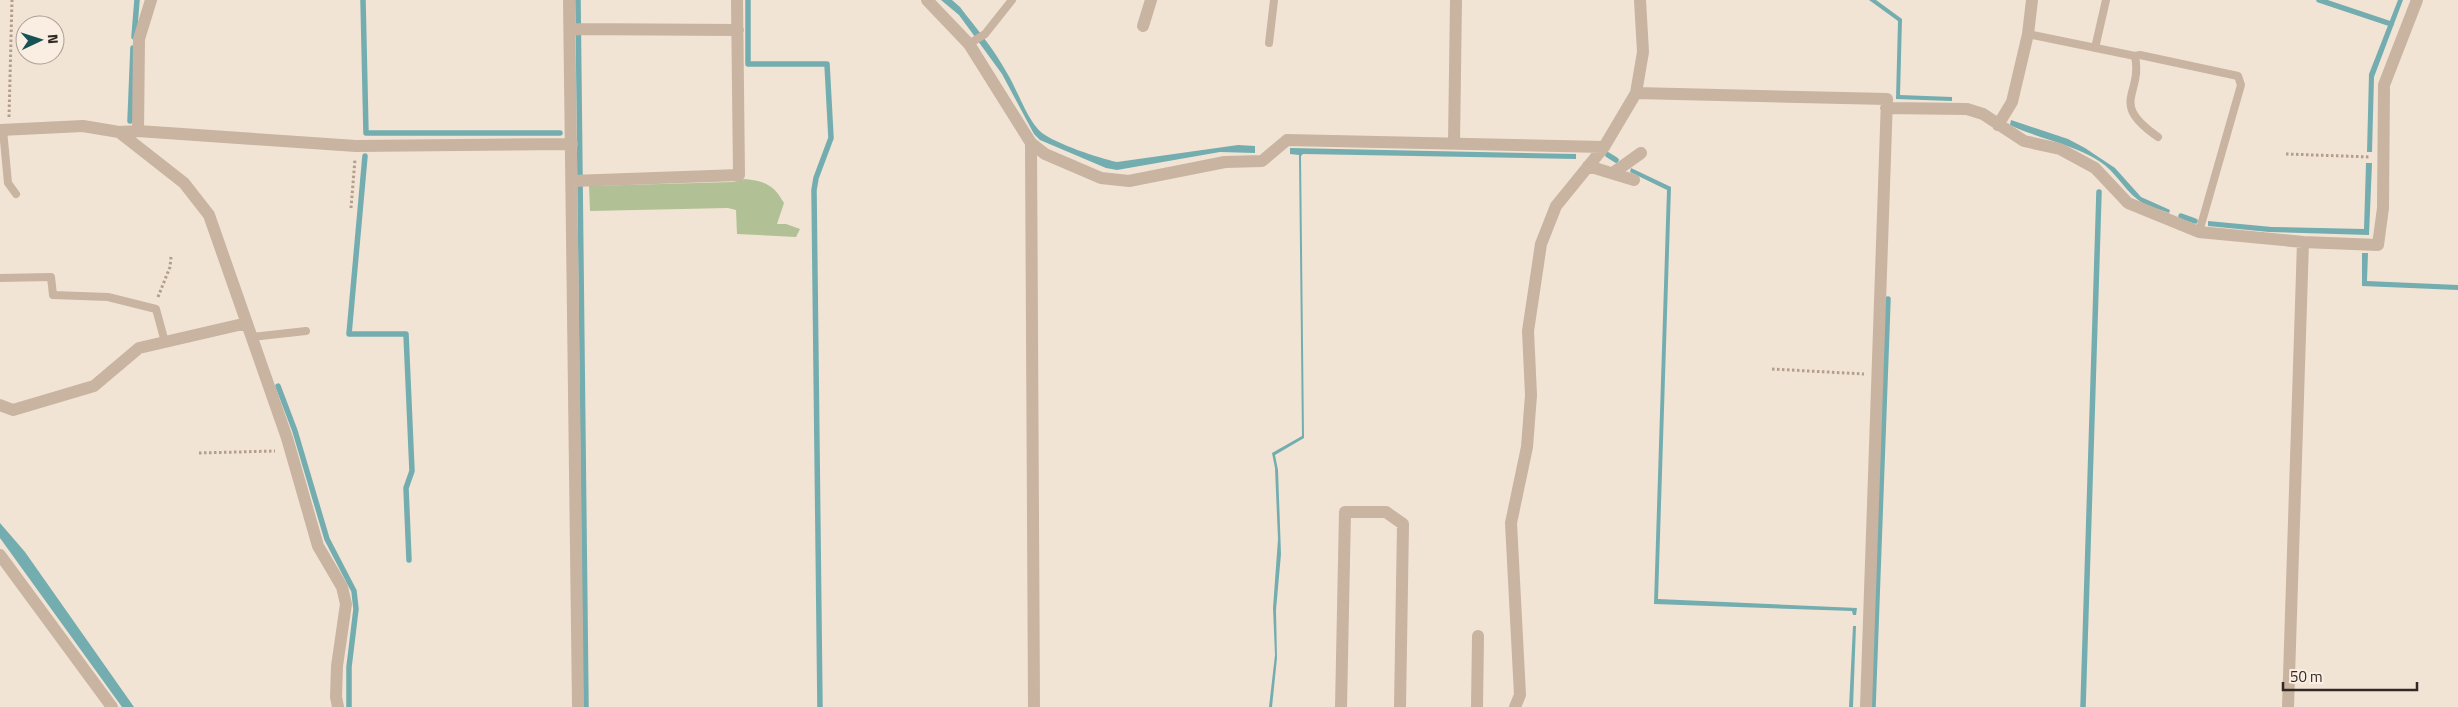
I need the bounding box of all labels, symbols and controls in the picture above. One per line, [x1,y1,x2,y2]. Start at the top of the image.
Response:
north arrow [15,15,65,65]
text: N [43,33,64,45]
scale bar [2283,660,2417,692]
text: 50 m [2290,665,2323,688]

